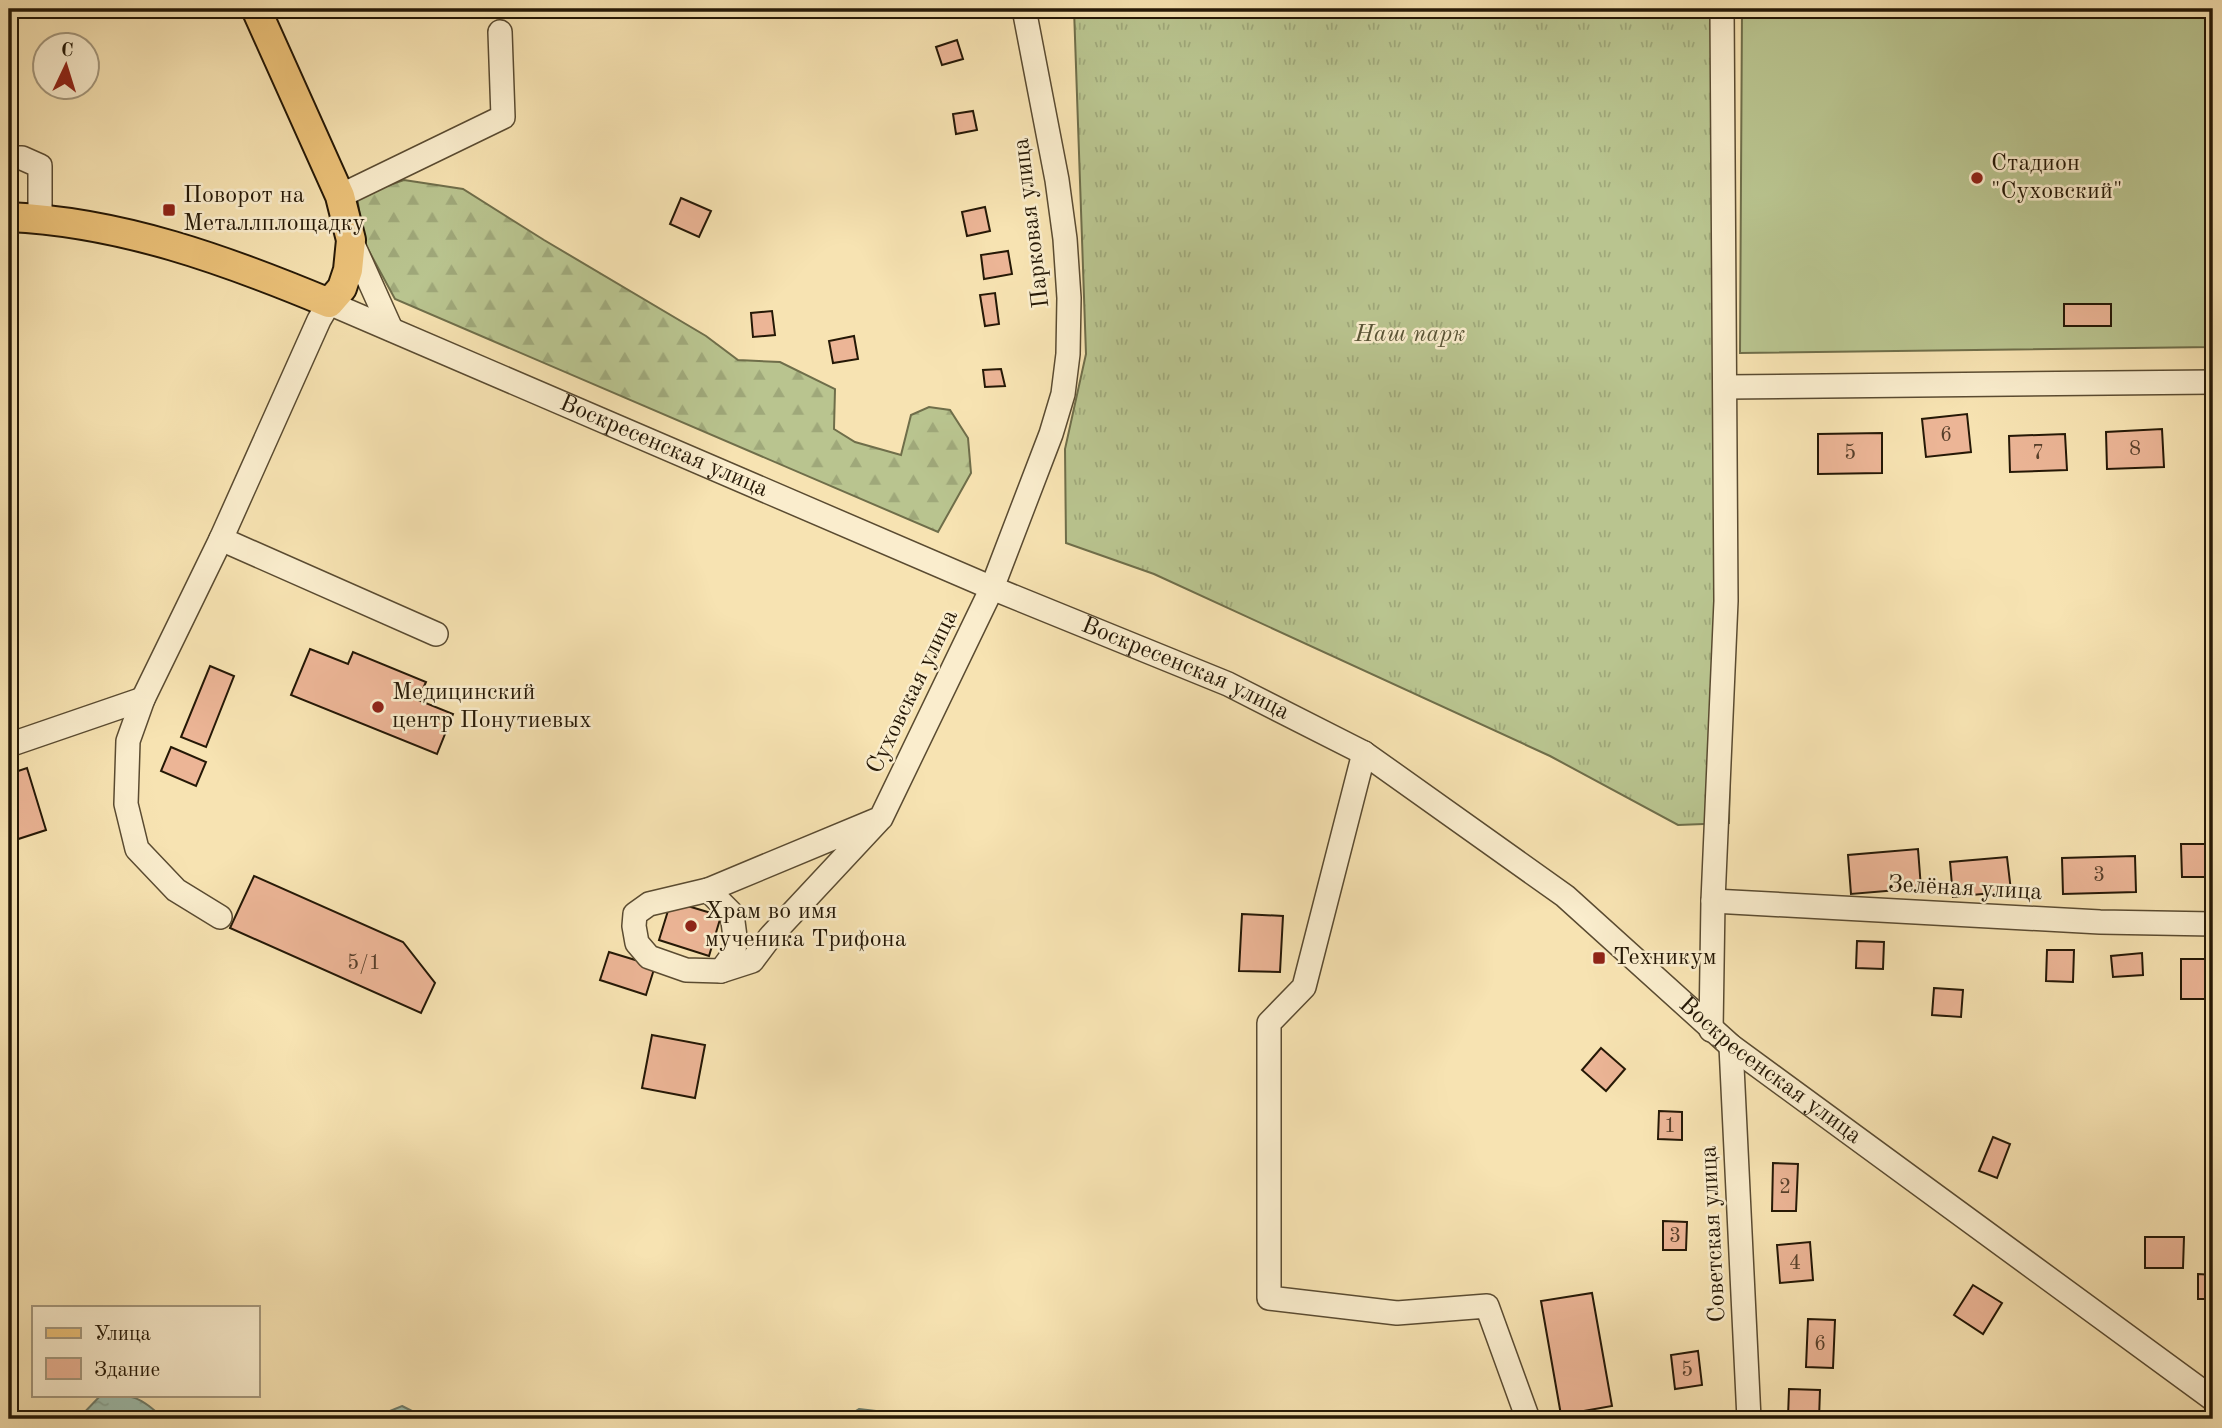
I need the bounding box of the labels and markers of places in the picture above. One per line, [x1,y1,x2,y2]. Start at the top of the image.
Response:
place label: Стадион "Суховский" [1991,152,2122,204]
marker: Стадион "Суховский" [1969,170,1985,186]
place label: Поворот на Металлплощадку [183,184,366,236]
marker: Поворот на Металлплощадку [161,202,177,218]
place label: Медицинский центр Понутиевых [392,681,592,733]
marker: Медицинский центр Понутиевых [370,699,386,715]
place label: Храм во имя мученика Трифона [705,900,907,952]
marker: Храм во имя мученика Трифона [683,918,699,934]
place label: Техникум [1613,946,1717,970]
marker: Техникум [1591,950,1607,966]

